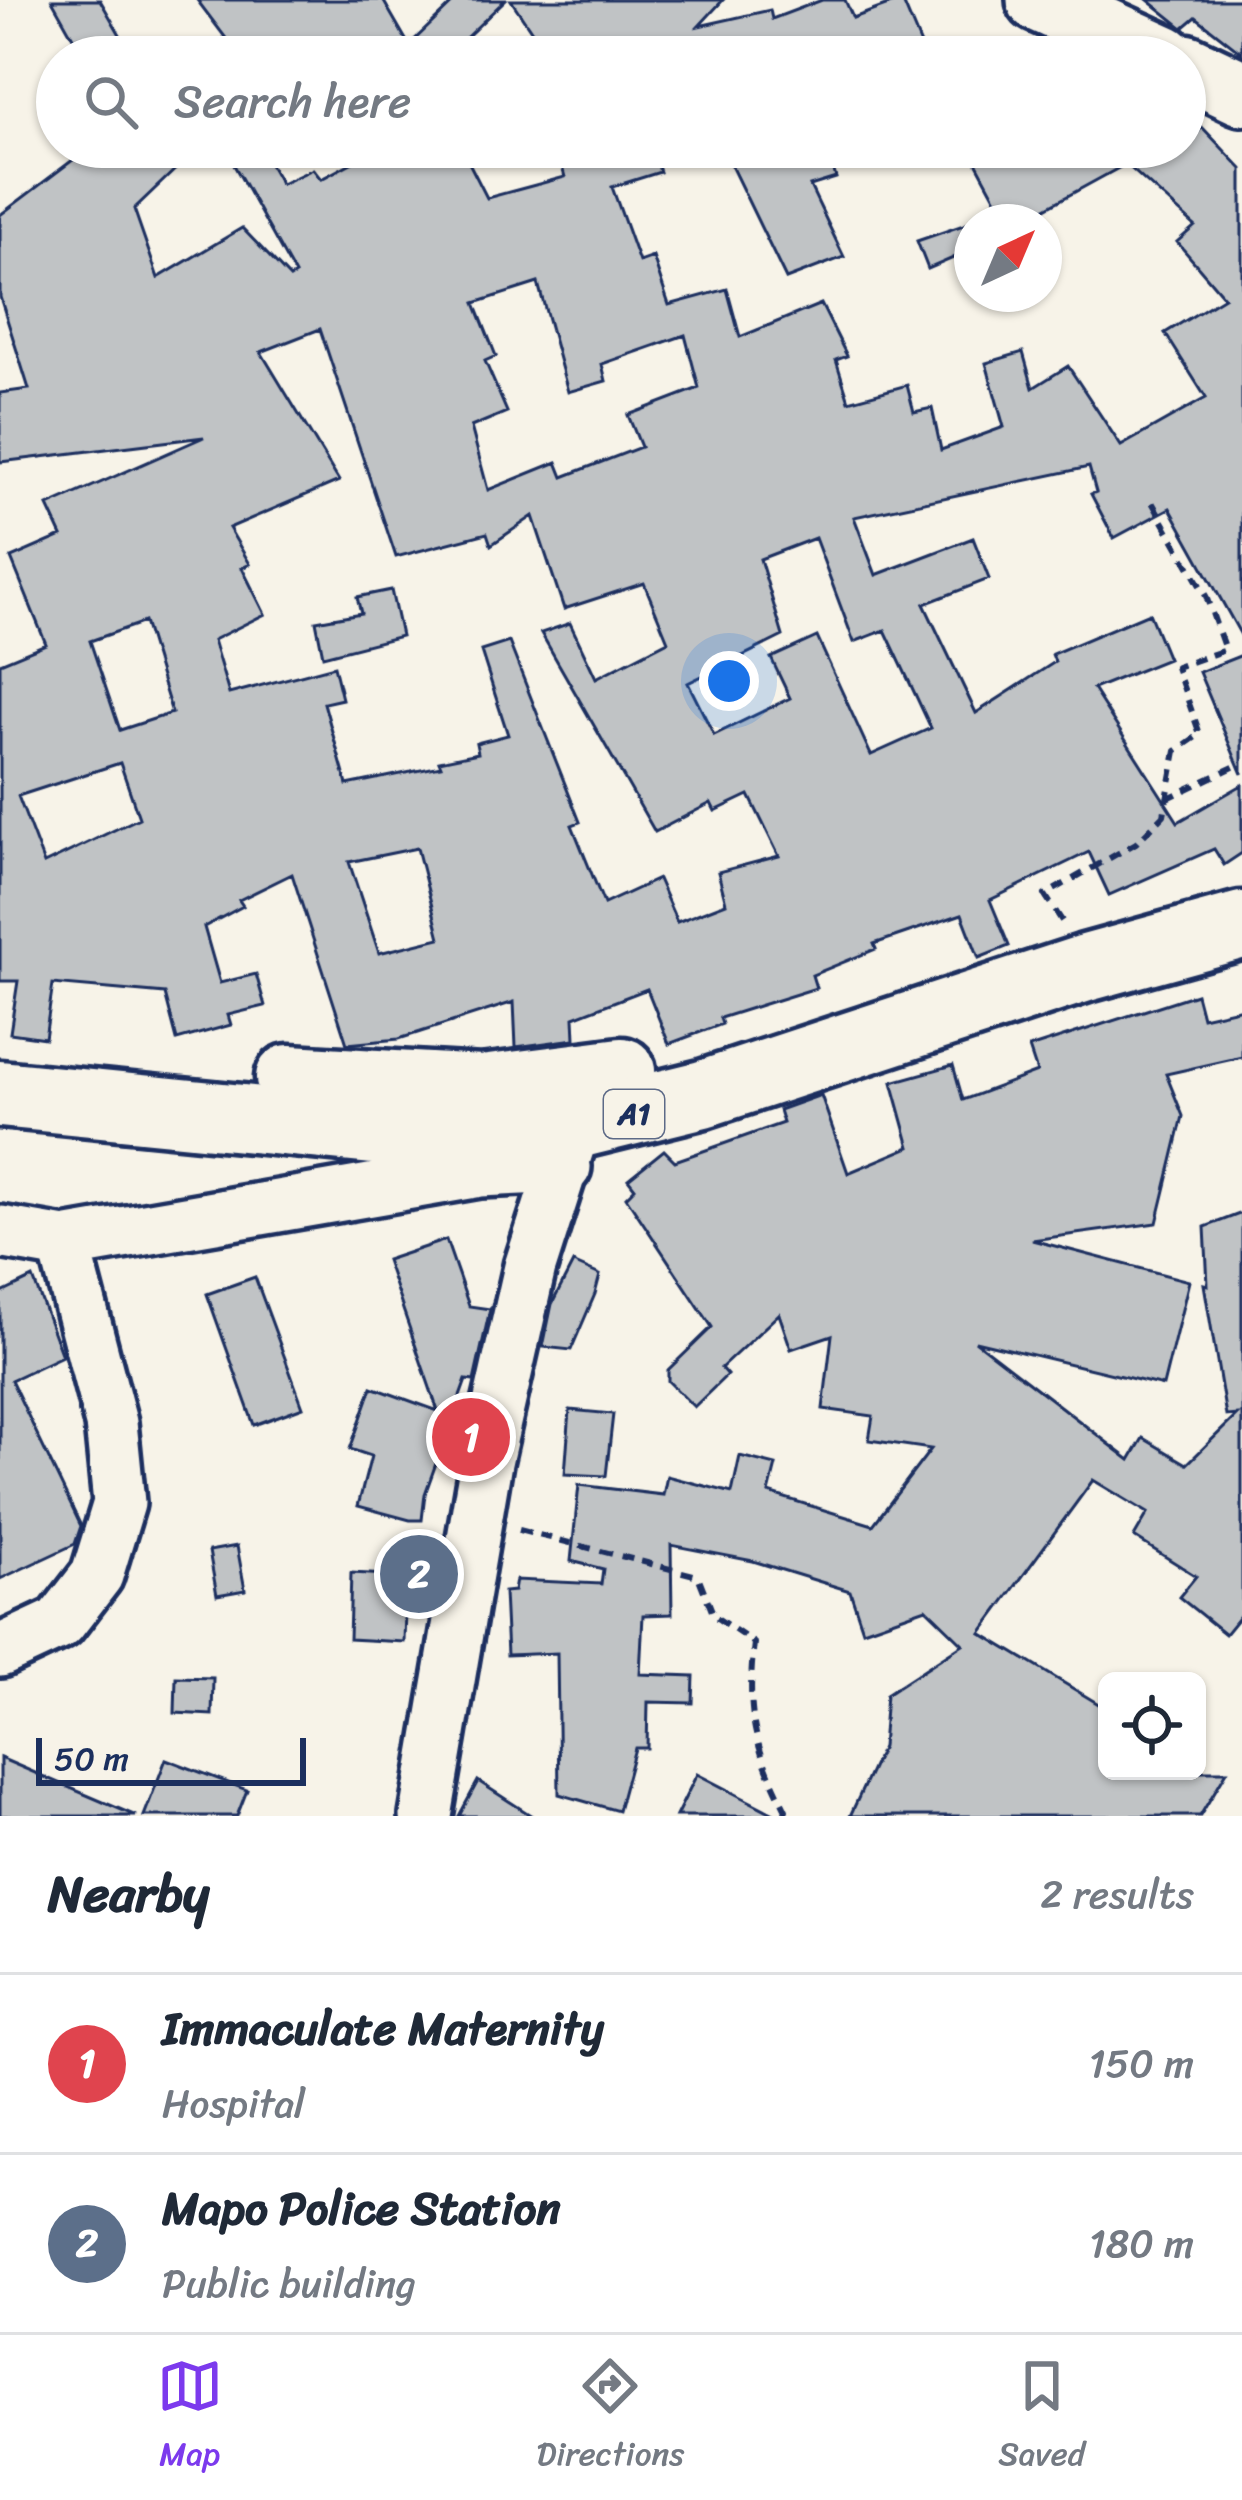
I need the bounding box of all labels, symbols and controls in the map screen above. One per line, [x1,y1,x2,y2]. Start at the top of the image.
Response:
search box [36,36,1206,168]
text: Search here [174,62,411,142]
icon: search [78,69,144,135]
north arrow [954,204,1062,312]
your location [699,651,759,711]
road number: A1 [604,1090,664,1138]
pin: 1 [432,1392,510,1482]
pin: 2 [380,1529,458,1619]
map controls [1098,1672,1206,1780]
button: locate [1098,1672,1206,1780]
text: 50 m [54,1730,129,1788]
scale bar [36,1732,306,1785]
text: Nearby [48,1849,209,1939]
text: 2 results [1040,1860,1194,1929]
text: Immaculate Maternity [162,1989,604,2069]
text: 1 [79,2029,95,2098]
text: 150 m [1089,2029,1194,2098]
text: Hospital [162,2069,305,2138]
text: Mapo Police Station [162,2169,561,2249]
text: 2 [76,2209,98,2278]
text: 180 m [1089,2209,1194,2278]
text: Public building [162,2249,416,2318]
tab: Map [157,2353,223,2483]
tab: Directions [537,2353,684,2483]
tab: Saved [998,2353,1085,2483]

